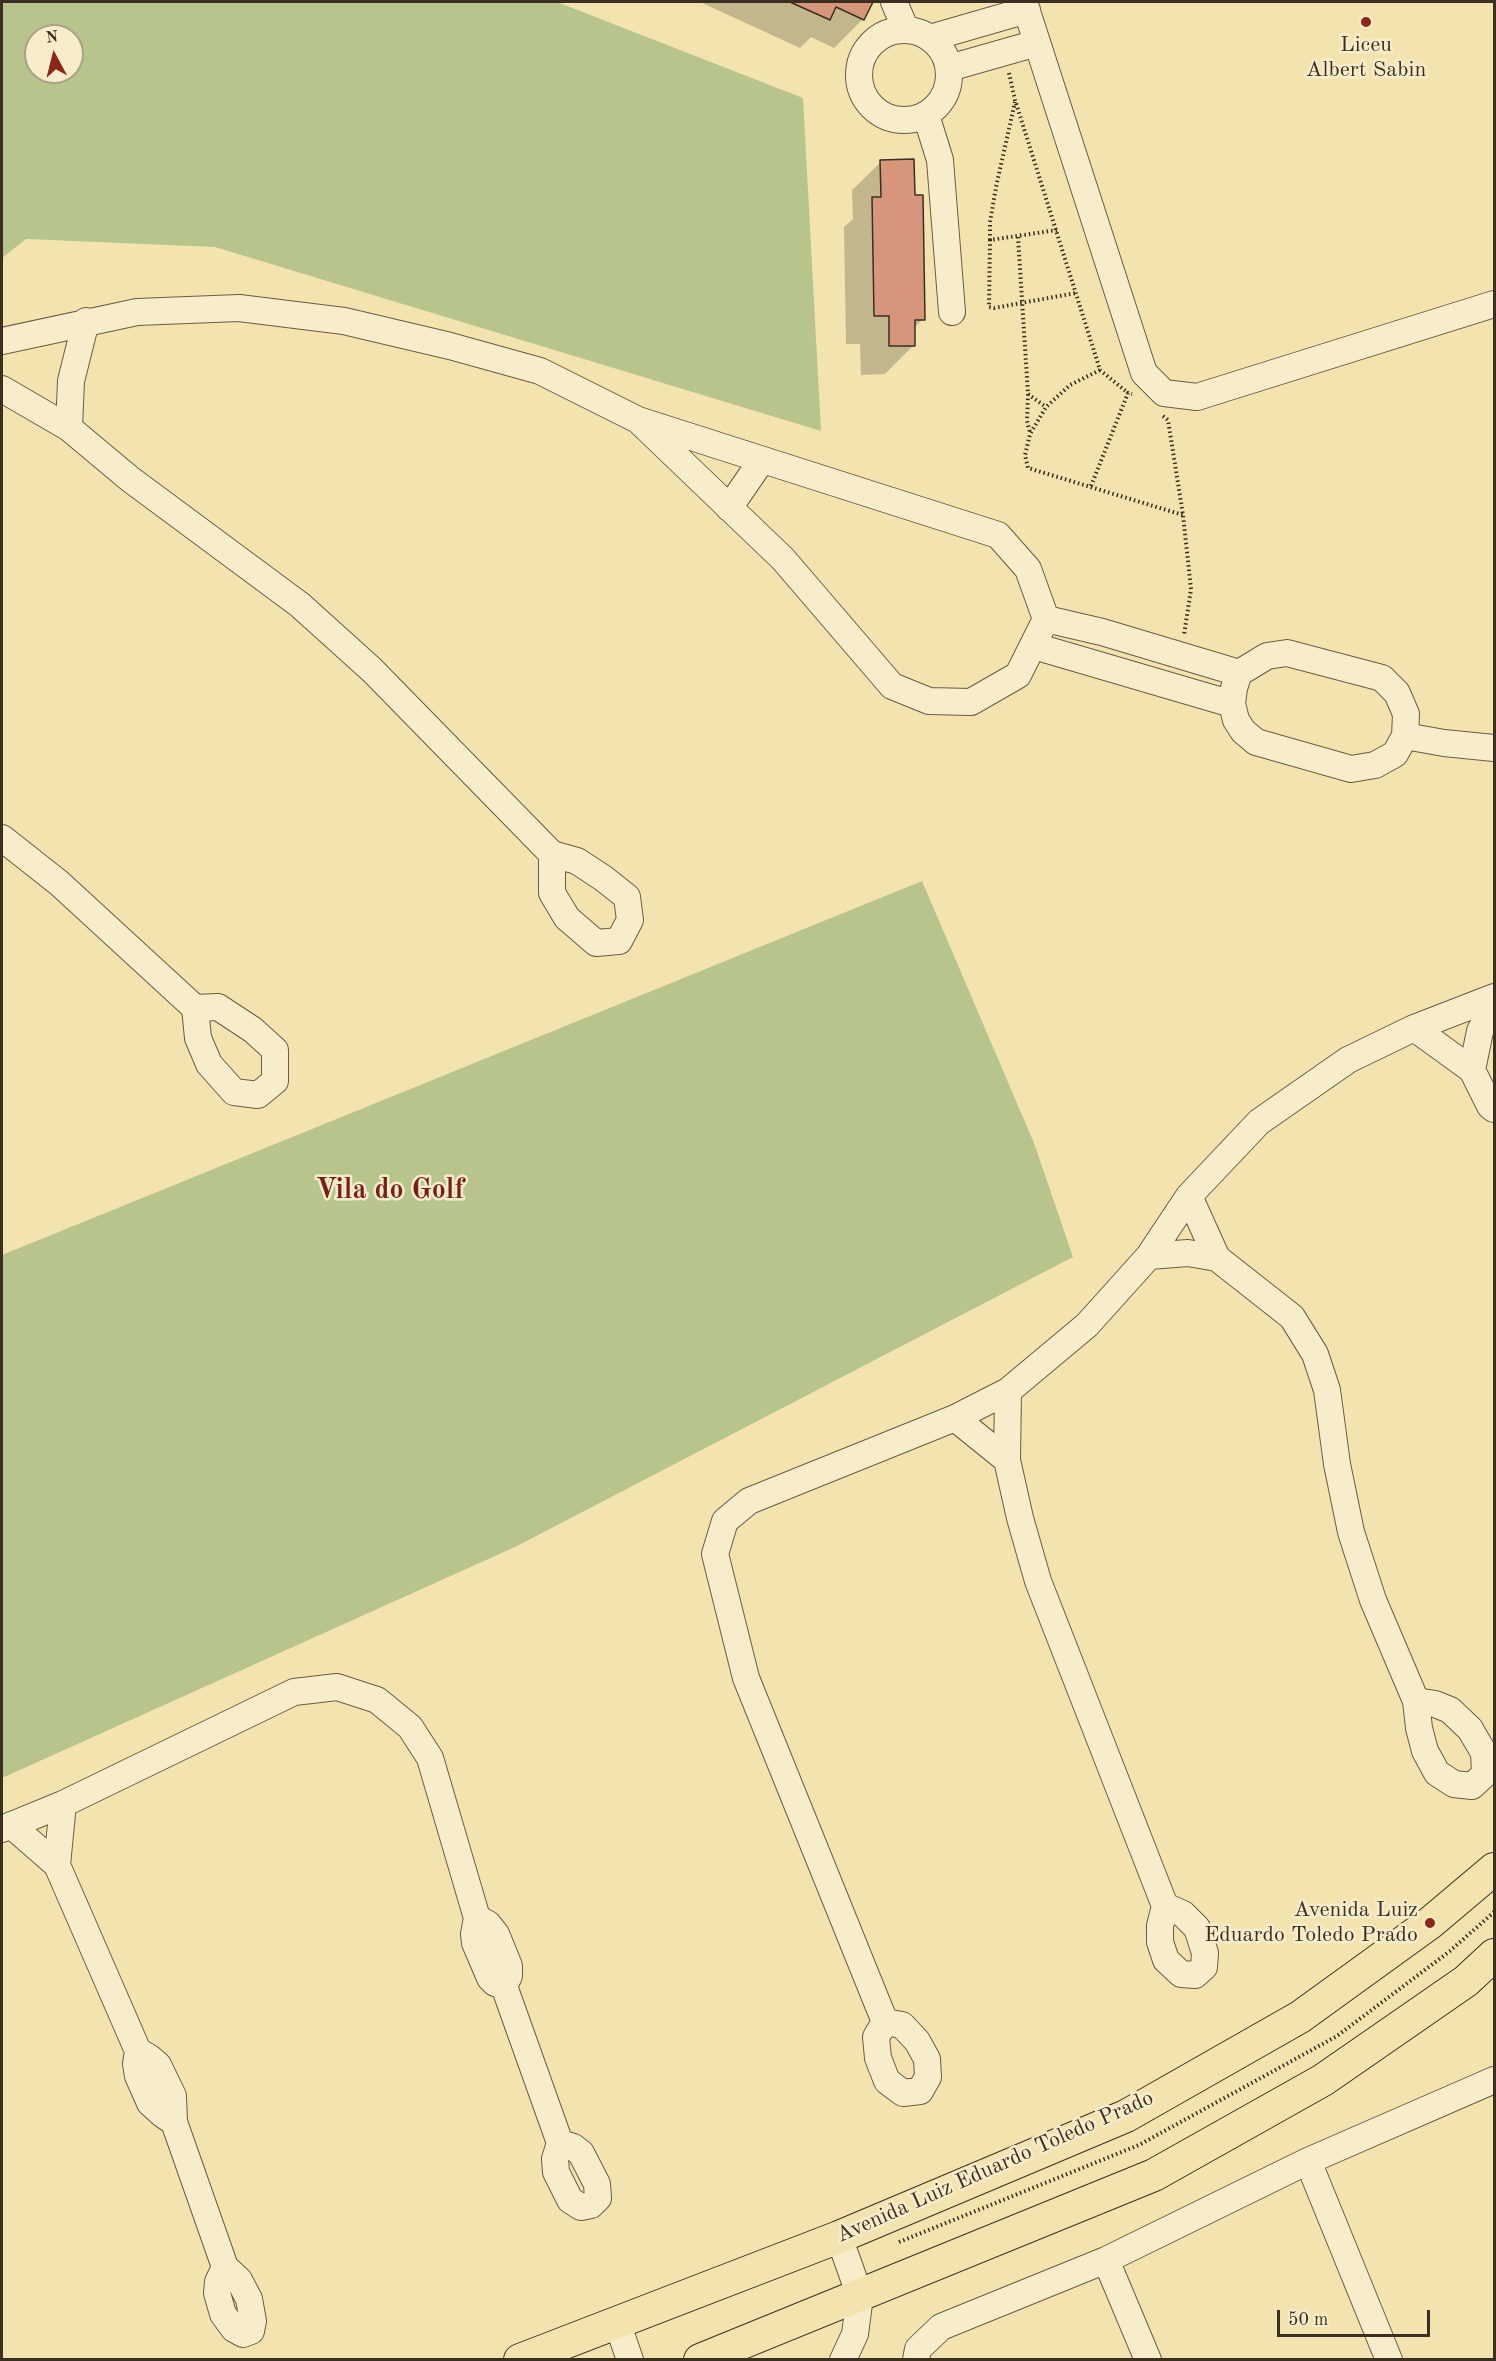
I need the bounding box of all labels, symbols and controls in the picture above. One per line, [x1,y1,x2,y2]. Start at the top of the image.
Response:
marker: Liceu Albert Sabin [1359,15,1373,29]
north arrow [24,24,84,84]
text: N [45,29,59,47]
place label: Liceu Albert Sabin [1306,32,1426,84]
district label: Vila do Golf [316,1174,464,1208]
place label: Avenida Luiz Eduardo Toledo Prado [1204,1897,1418,1948]
marker: Avenida Luiz Eduardo Toledo Prado [1423,1916,1437,1930]
street label: Avenida Luiz Eduardo Toledo Prado [832,2085,1158,2249]
scale bar [1280,2298,1433,2336]
text: 50 m [1288,2311,1328,2329]

